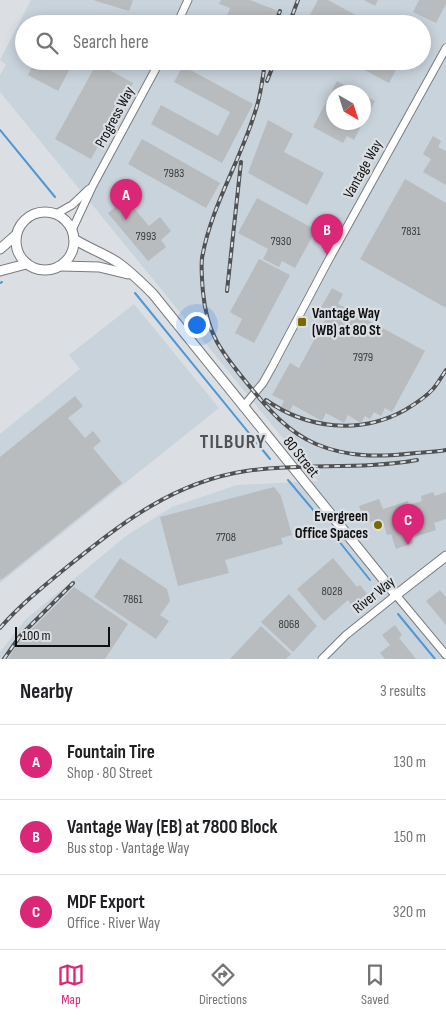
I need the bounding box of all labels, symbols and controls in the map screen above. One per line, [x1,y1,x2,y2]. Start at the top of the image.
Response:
search box [15,15,431,70]
icon: search [33,29,61,57]
text: Search here [73,31,149,54]
street label: Progress Way [91,83,139,151]
north arrow [326,85,371,130]
street label: Vantage Way [339,136,387,202]
house number: 7983 [164,166,184,181]
pin: A [110,179,142,220]
pin: B [311,214,343,255]
house number: 7831 [401,224,421,239]
house number: 7993 [136,229,156,244]
house number: 7930 [271,234,291,249]
place label: Vantage Way (WB) at 80 St [312,304,381,340]
your location [184,312,210,338]
marker: Vantage Way (WB) at 80 St [296,316,308,328]
house number: 7979 [353,350,373,365]
district label: TILBURY [200,430,266,454]
street label: 80 Street [279,433,324,482]
pin: C [392,504,424,545]
place label: Evergreen Office Spaces [295,507,368,543]
marker: Evergreen Office Spaces [372,519,384,531]
house number: 7708 [216,530,236,545]
street label: River Way [349,572,399,618]
house number: 8028 [322,584,342,599]
house number: 7861 [123,592,144,607]
house number: 8068 [278,617,300,632]
scale bar [15,624,110,647]
text: 100 m [22,627,51,644]
text: Nearby [20,679,73,704]
text: 3 results [380,682,426,701]
text: Fountain Tire [67,741,155,764]
text: A [32,753,40,772]
text: 130 m [394,753,426,772]
text: Shop · 80 Street [67,764,153,783]
text: Vantage Way (EB) at 7800 Block [67,816,278,839]
text: B [32,828,40,847]
text: 150 m [394,828,426,847]
text: Bus stop · Vantage Way [67,839,189,858]
text: MDF Export [67,891,145,914]
text: C [32,903,40,922]
text: 320 m [393,903,426,922]
text: Office · River Way [67,914,160,933]
tab: Map [57,961,85,1008]
tab: Directions [199,961,247,1008]
tab: Saved [361,961,389,1008]

